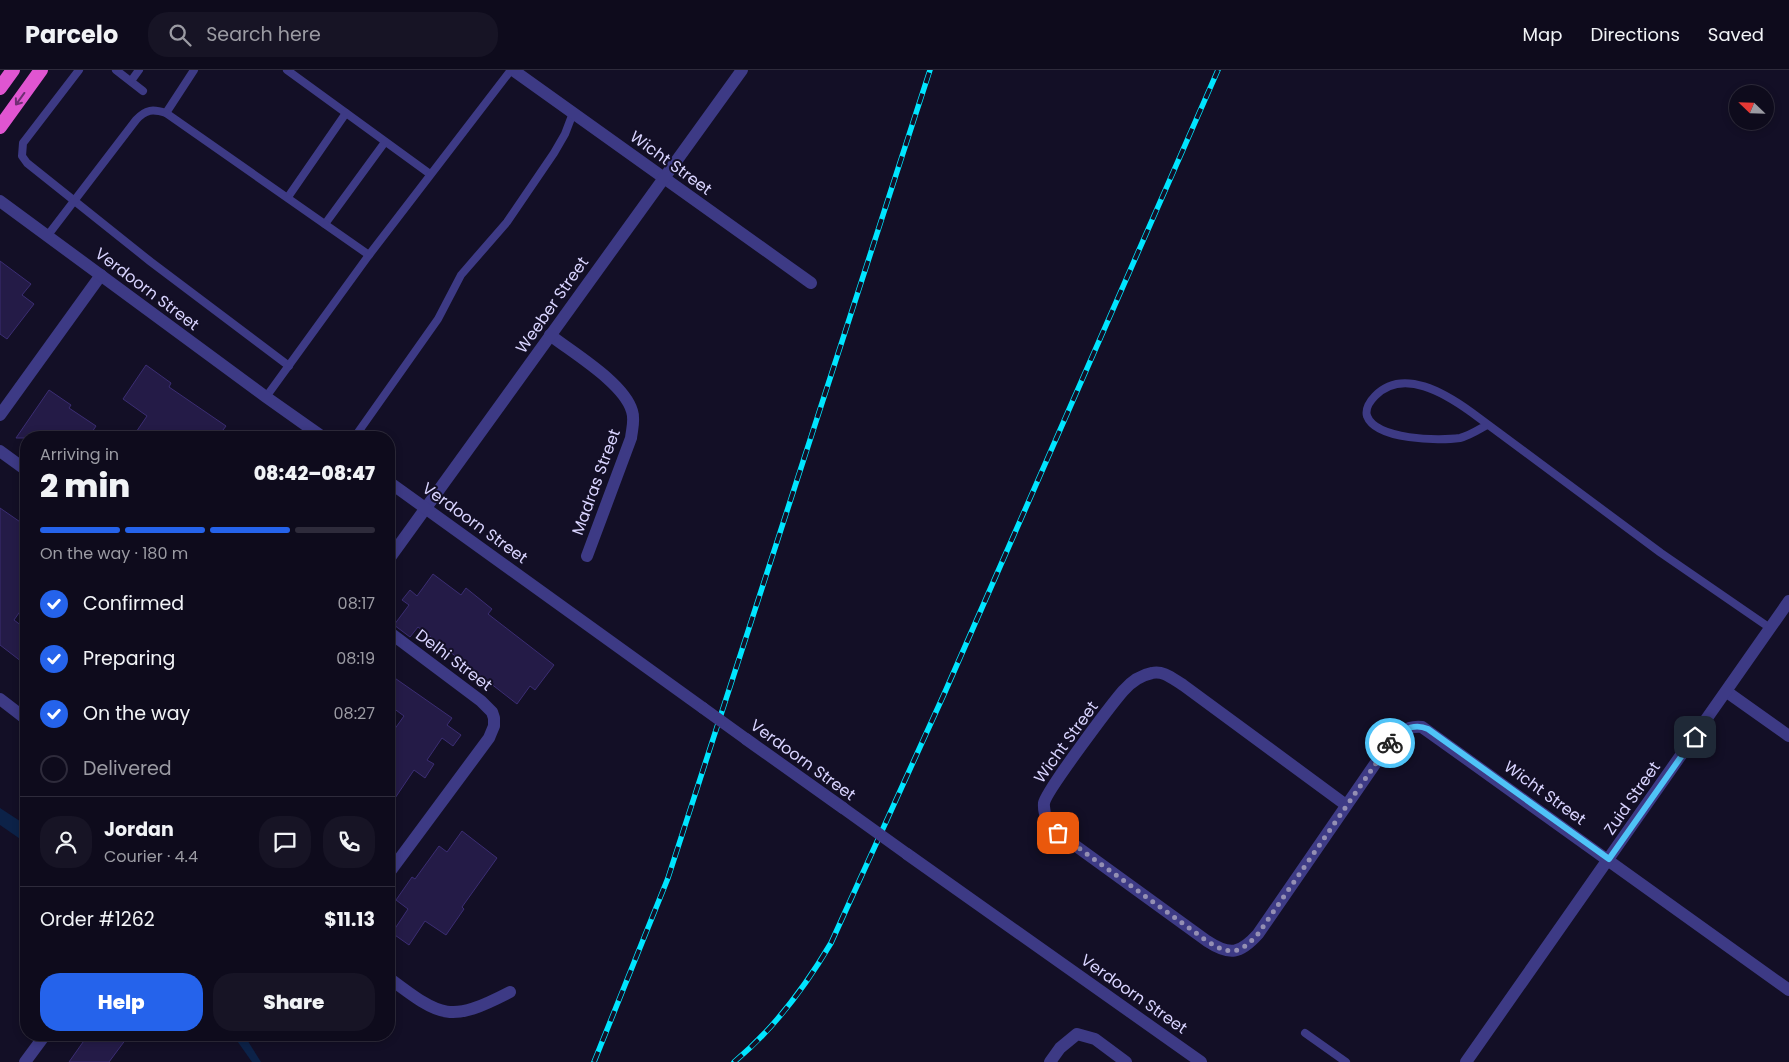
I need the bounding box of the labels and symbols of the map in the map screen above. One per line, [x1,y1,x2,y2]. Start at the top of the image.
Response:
north arrow [1729,85,1774,130]
one-way arrow [15,91,26,105]
street label: Wicht Street [625,125,717,201]
street label: Verdoorn Street [90,242,204,336]
street label: Weeber Street [510,252,594,358]
street label: Madras Street [566,425,626,538]
street label: Verdoorn Street [418,477,533,569]
street label: Delhi Street [411,624,497,697]
street label: Wicht Street [1028,696,1104,788]
street label: Verdoorn Street [746,714,861,806]
pin [1674,716,1716,758]
courier [1365,718,1415,768]
street label: Wicht Street [1499,755,1591,831]
street label: Zuid Street [1598,757,1666,839]
pin [1037,812,1079,854]
street label: Verdoorn Street [1076,949,1192,1039]

